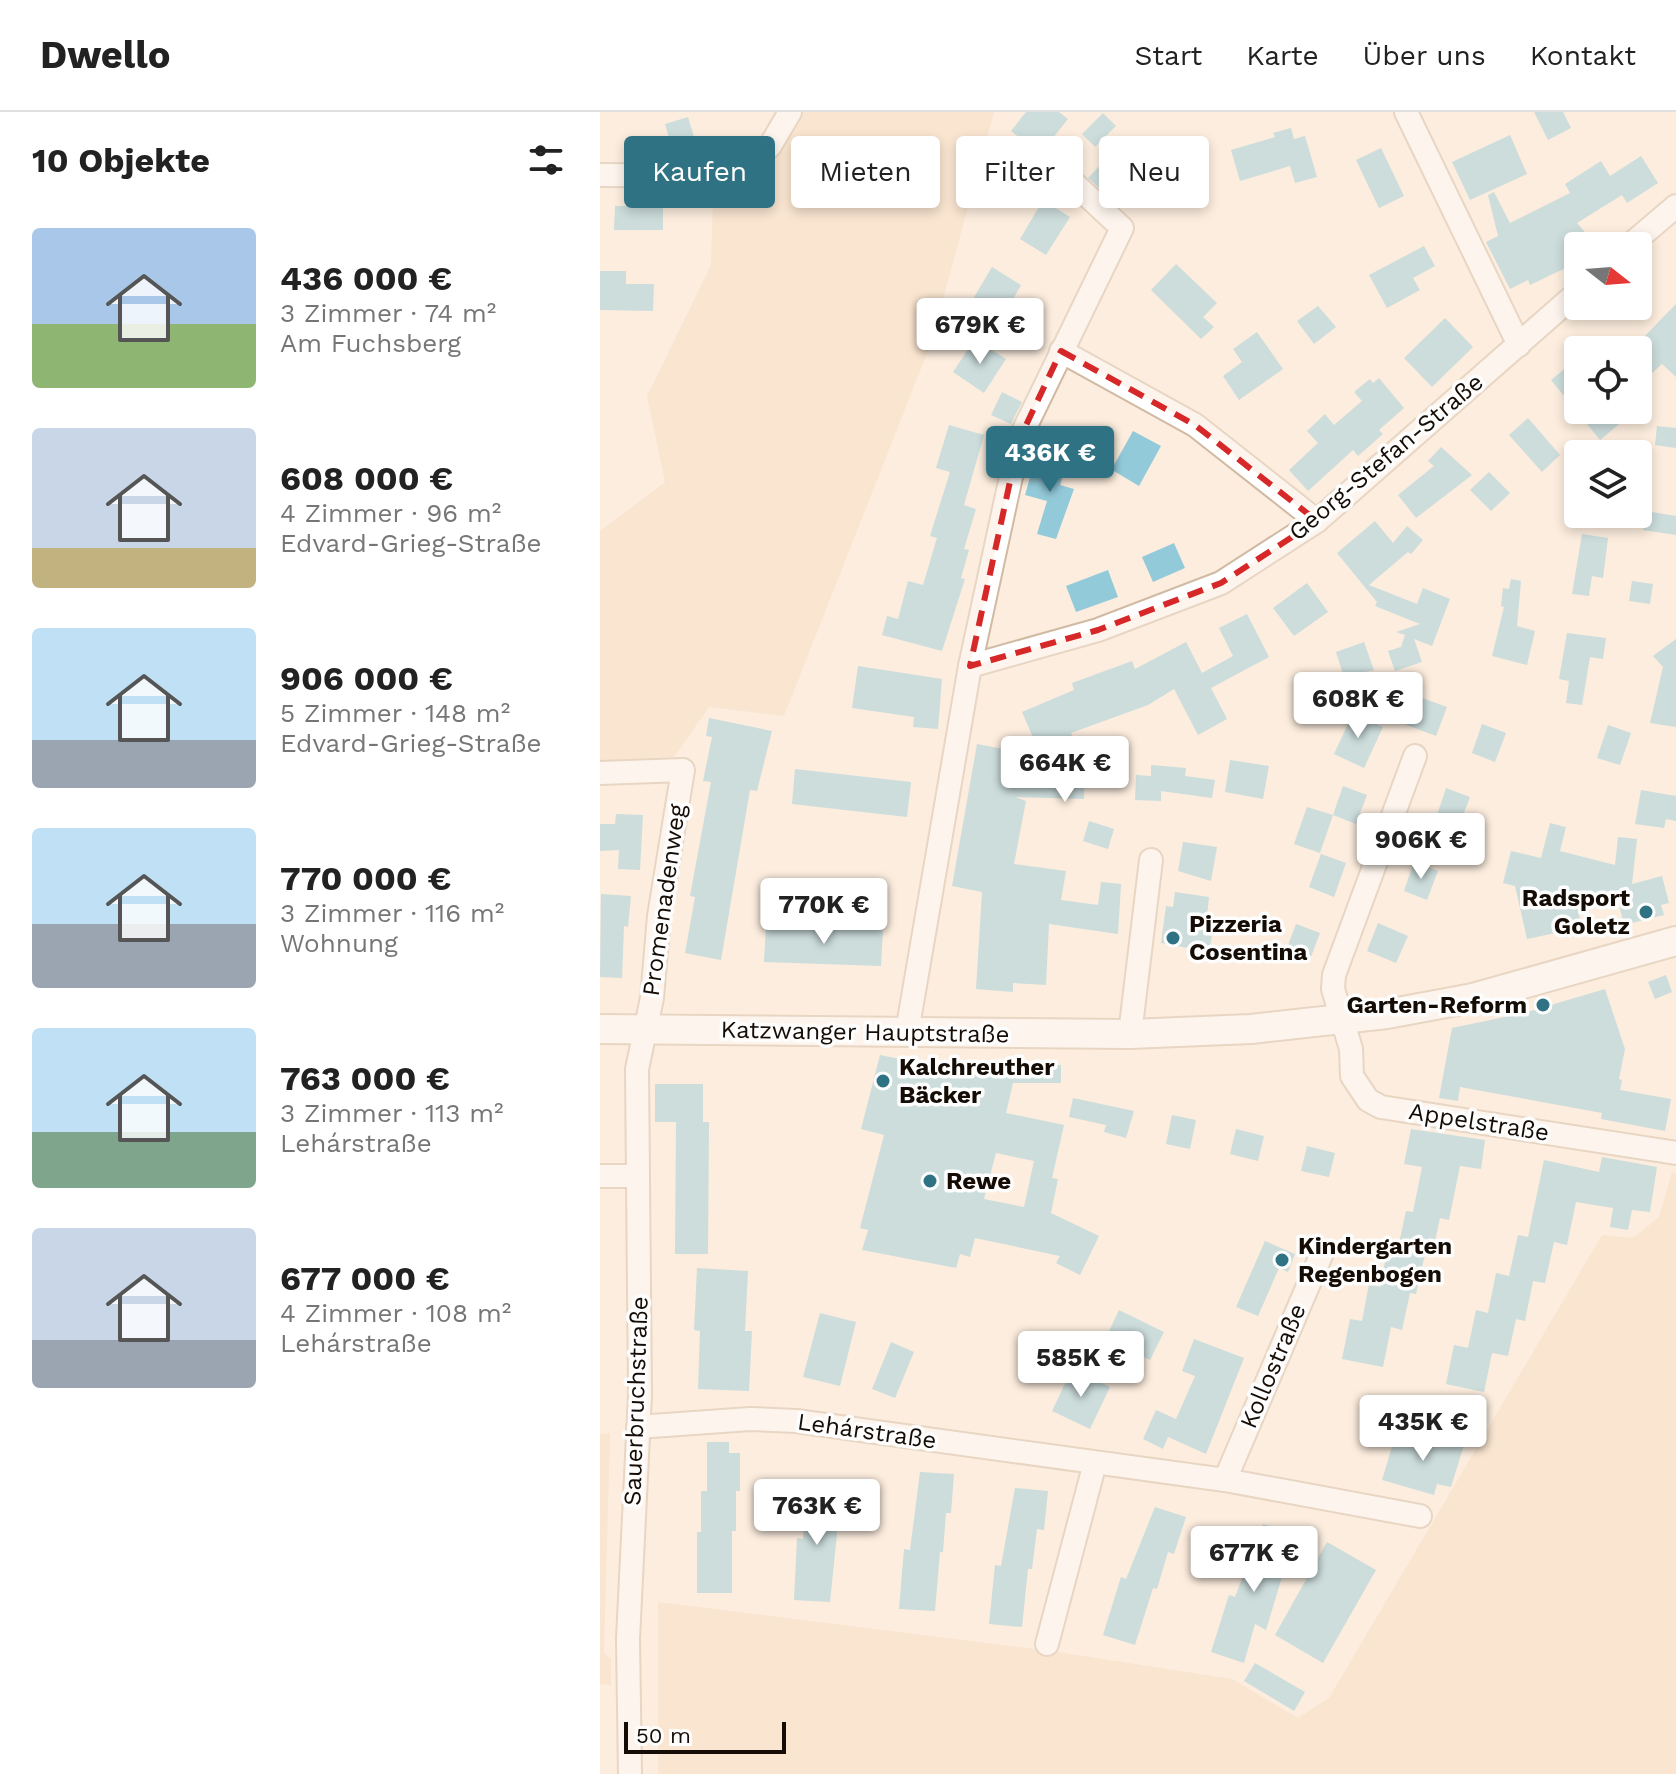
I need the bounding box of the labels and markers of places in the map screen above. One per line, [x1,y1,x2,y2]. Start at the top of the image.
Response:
pin: 679K € [915,298,1045,366]
pin: 436K € [985,426,1115,494]
pin: 608K € [1293,672,1423,740]
pin: 664K € [1000,736,1130,804]
pin: 906K € [1356,813,1486,881]
pin: 770K € [759,878,889,946]
place label: Radsport Goletz [1522,884,1631,940]
marker: Radsport Goletz [1637,903,1655,921]
place label: Pizzeria Cosentina [1189,910,1308,966]
marker: Pizzeria Cosentina [1164,929,1182,947]
place label: Garten-Reform [1346,991,1527,1019]
marker: Garten-Reform [1534,996,1552,1014]
place label: Kalchreuther Bäcker [899,1053,1055,1109]
marker: Kalchreuther Bäcker [874,1072,892,1090]
place label: Rewe [946,1167,1011,1195]
marker: Rewe [921,1172,939,1190]
place label: Kindergarten Regenbogen [1298,1232,1452,1288]
marker: Kindergarten Regenbogen [1273,1251,1291,1269]
pin: 585K € [1016,1331,1146,1399]
pin: 435K € [1358,1395,1488,1463]
pin: 763K € [752,1479,882,1547]
pin: 677K € [1189,1526,1319,1594]

